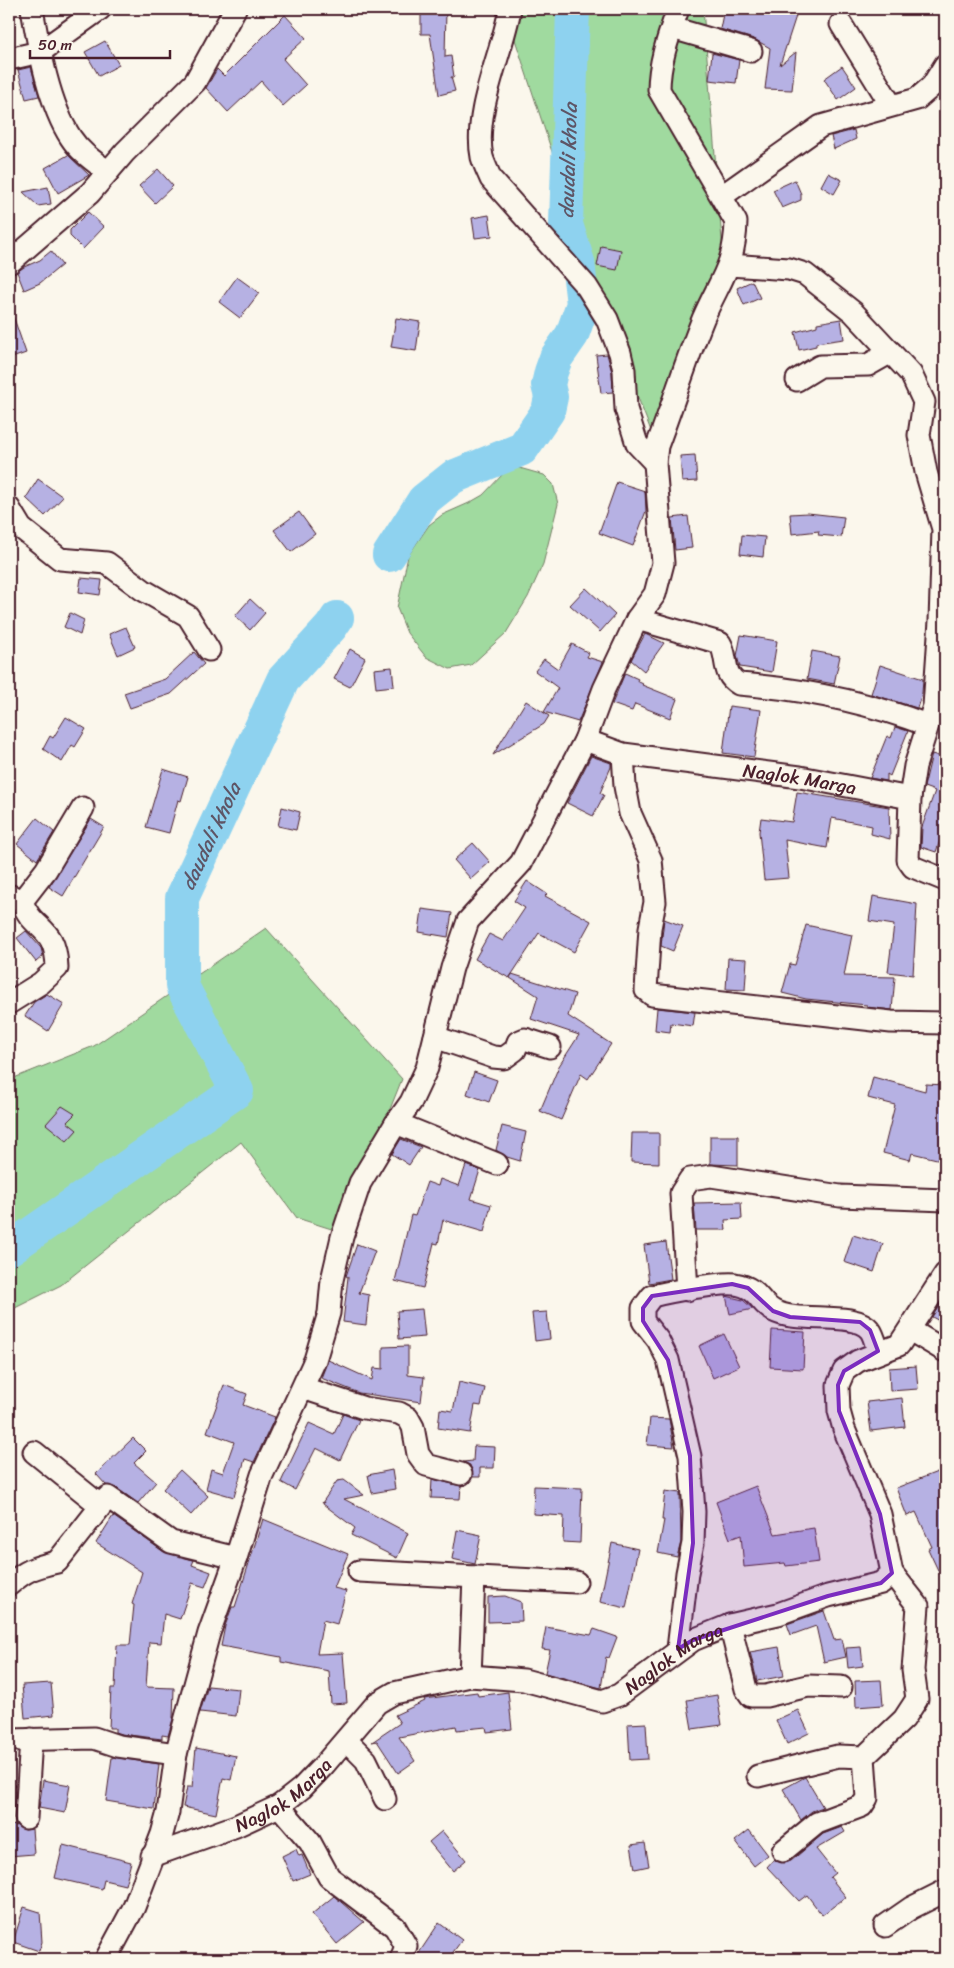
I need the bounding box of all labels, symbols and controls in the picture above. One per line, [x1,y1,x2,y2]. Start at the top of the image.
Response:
scale bar [30,28,170,60]
text: 50 m [38,32,73,58]
water label: daudali khola [549,101,587,219]
street label: Naglok Marga [741,753,860,804]
water label: daudali khola [170,775,252,896]
street label: Naglok Marga [616,1613,729,1703]
street label: Naglok Marga [229,1750,340,1841]

